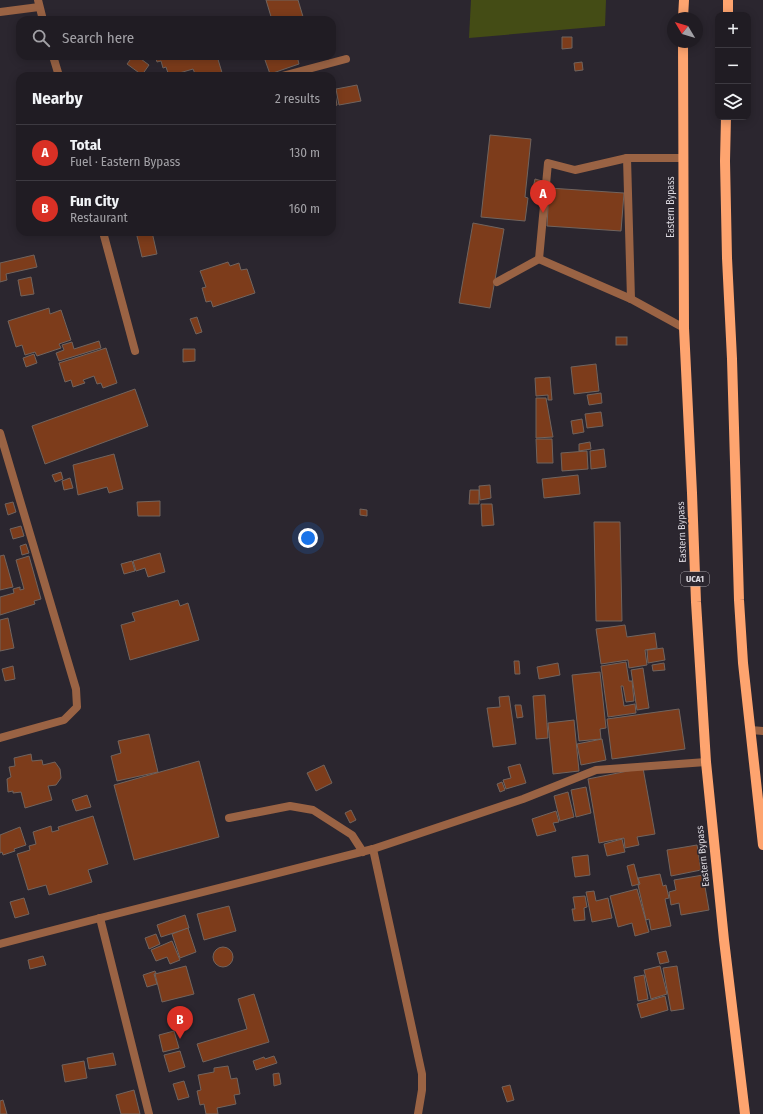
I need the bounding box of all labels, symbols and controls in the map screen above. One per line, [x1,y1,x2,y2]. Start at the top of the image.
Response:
north arrow [667,12,703,48]
map controls [715,12,751,120]
button: + [715,12,751,48]
search box [16,16,336,60]
icon: search [30,27,52,49]
text: Search here [62,29,134,47]
button: − [715,48,751,84]
button: layers [715,84,751,120]
text: Nearby [32,88,83,109]
text: 2 results [275,91,320,106]
text: Total [70,136,101,154]
text: A [41,145,49,160]
text: 130 m [289,145,320,160]
text: Fuel · Eastern Bypass [70,154,180,169]
street label: Eastern Bypass [665,176,677,238]
pin: A [530,180,556,213]
text: Fun City [70,192,119,210]
text: B [41,201,49,216]
text: 160 m [289,201,320,216]
text: Restaurant [70,210,128,225]
street label: Eastern Bypass [675,501,689,563]
your location [298,528,318,548]
road number: UCA1 [681,572,709,586]
street label: Eastern Bypass [694,825,712,887]
pin: B [167,1006,193,1039]

